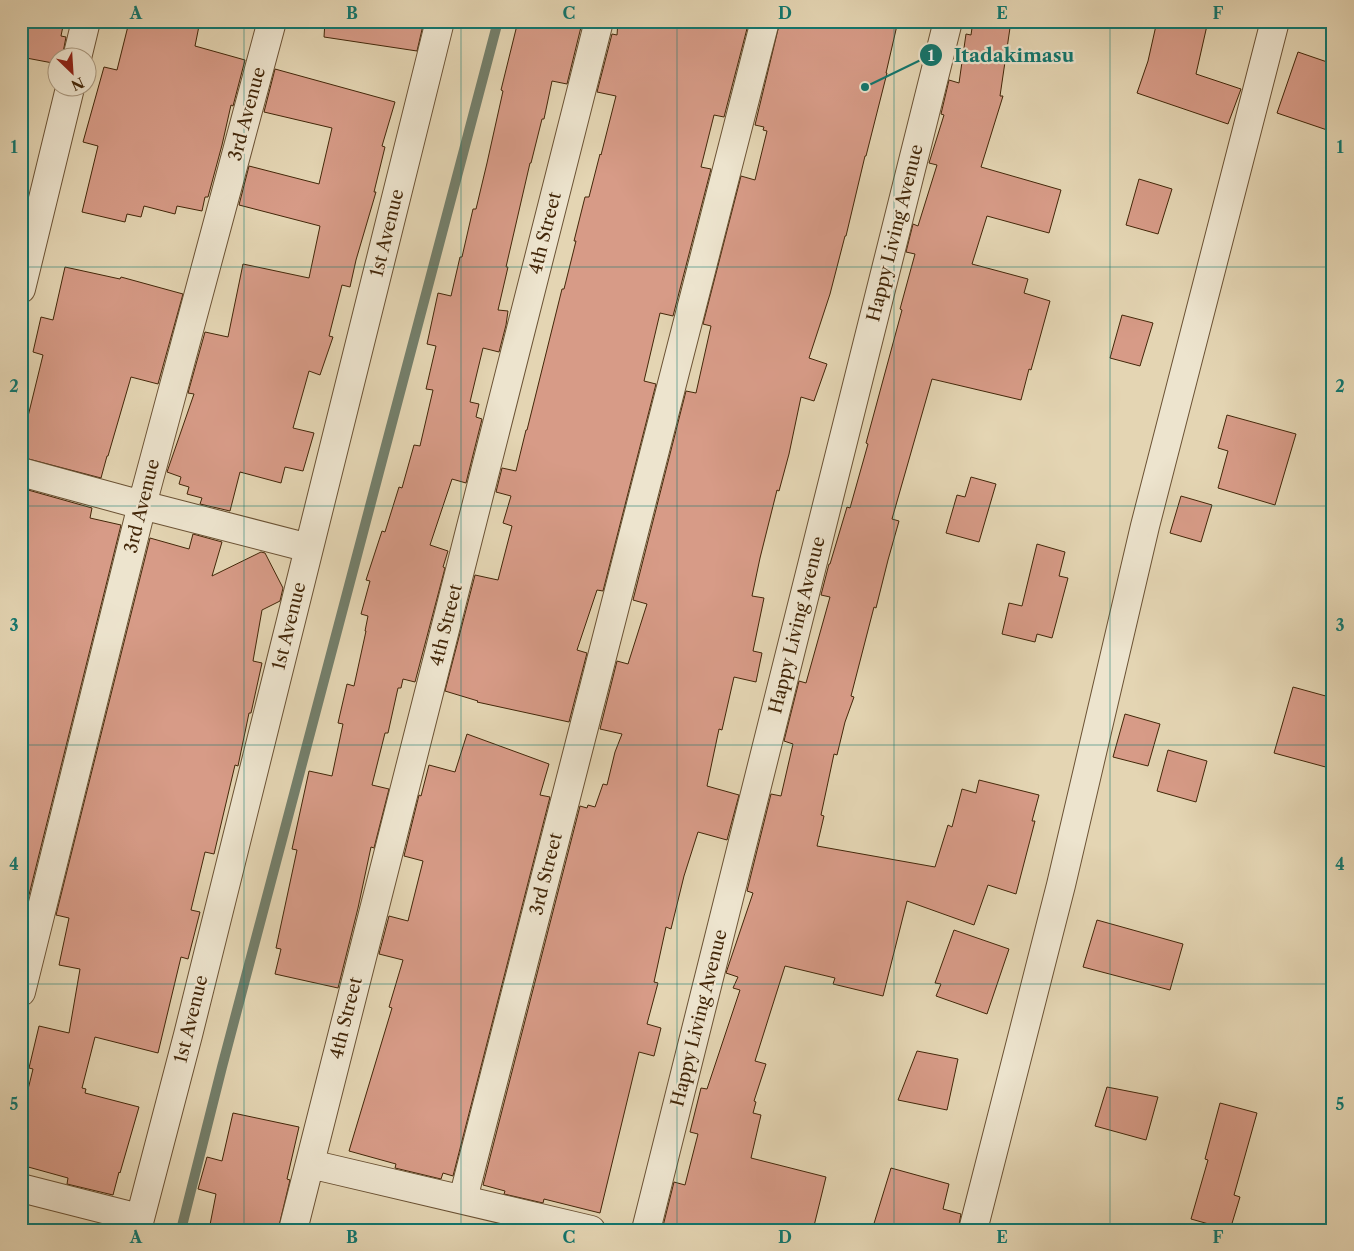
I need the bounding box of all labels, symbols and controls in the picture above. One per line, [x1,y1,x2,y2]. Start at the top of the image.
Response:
text: A [129,3,143,23]
text: B [346,3,358,23]
text: C [563,3,575,23]
text: D [778,3,792,23]
text: E [996,3,1008,23]
text: F [1213,3,1224,23]
callout: Itadakimasu [918,38,1084,72]
text: Itadakimasu [954,44,1075,67]
text: 1 [928,46,935,65]
north arrow [48,48,98,98]
street label: 3rd Avenue [224,65,270,163]
text: N [68,73,87,95]
text: 1 [10,137,18,157]
text: 1 [1336,137,1344,157]
street label: Happy Living Avenue [862,142,928,324]
street label: 1st Avenue [365,187,409,279]
street label: 4th Street [524,189,566,276]
text: 2 [9,376,19,396]
text: 2 [1335,376,1345,396]
street label: 3rd Avenue [120,457,164,555]
street label: Happy Living Avenue [764,534,830,716]
street label: 1st Avenue [267,580,311,672]
street label: 4th Street [425,581,467,668]
text: 3 [9,615,19,635]
text: 3 [1335,615,1345,635]
street label: 3rd Street [525,830,567,917]
text: 4 [9,854,19,874]
text: 4 [1335,854,1345,874]
street label: Happy Living Avenue [666,927,732,1109]
street label: 1st Avenue [169,973,213,1065]
street label: 4th Street [325,974,367,1061]
text: 5 [10,1094,19,1114]
text: 5 [1336,1094,1345,1114]
text: A [129,1227,143,1247]
text: B [346,1227,358,1247]
text: C [563,1227,575,1247]
text: D [778,1227,792,1247]
text: E [996,1227,1008,1247]
text: F [1213,1227,1224,1247]

